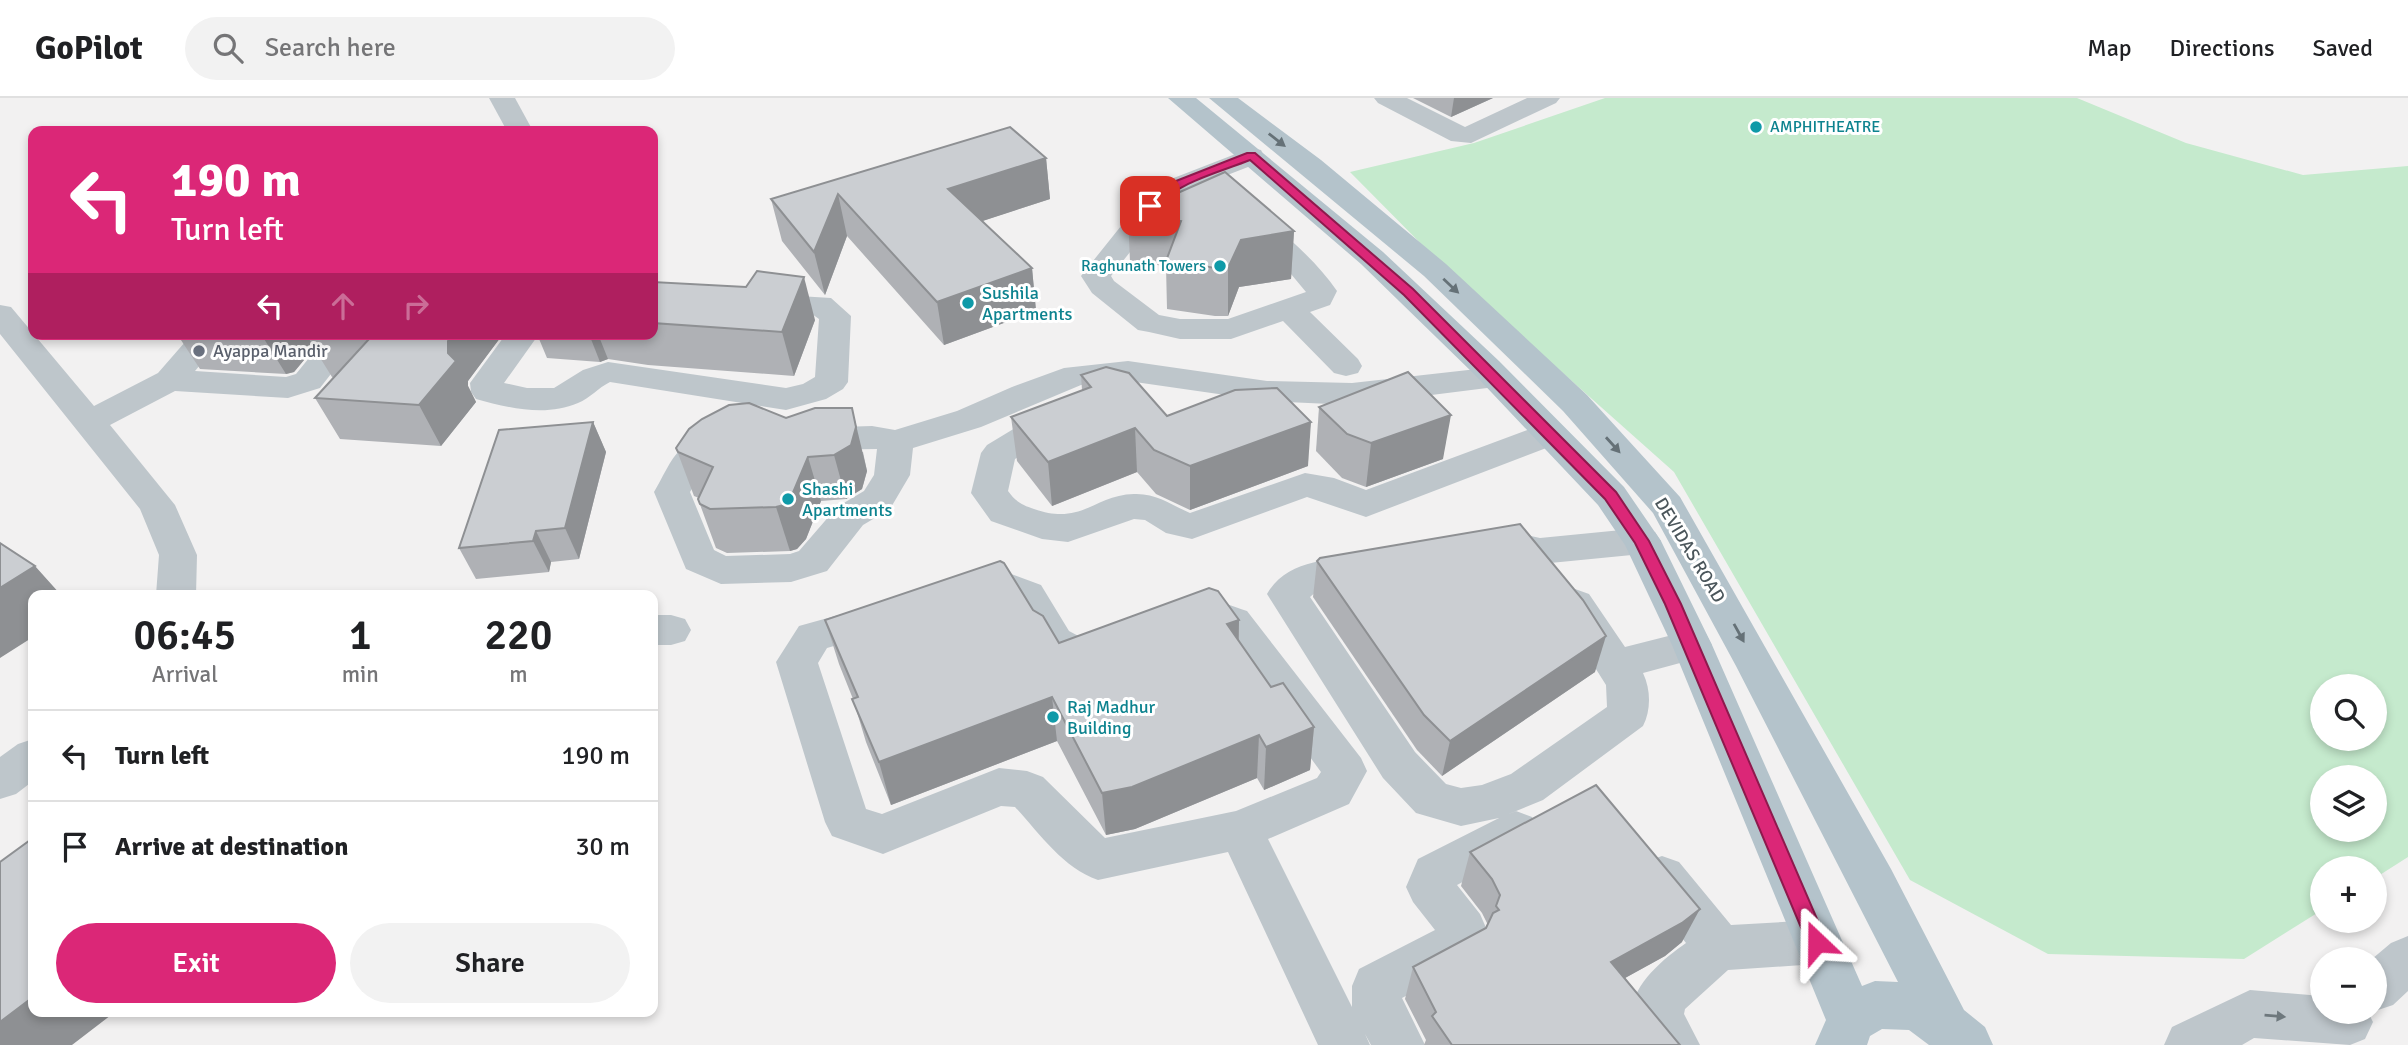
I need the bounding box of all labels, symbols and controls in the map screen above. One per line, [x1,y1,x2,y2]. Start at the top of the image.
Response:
search box [185,17,675,80]
text: GoPilot [35,28,143,69]
icon: search [209,29,247,67]
text: Search here [265,32,396,64]
text: Map [2087,33,2132,63]
text: Directions [2170,33,2275,63]
text: Saved [2313,33,2373,63]
place label: AMPHITHEATRE [1770,117,1880,137]
marker: AMPHITHEATRE [1748,119,1764,135]
one-way arrow [1267,132,1285,147]
text: 190 m [171,150,301,210]
icon: left [56,154,147,245]
pin [1120,176,1180,236]
icon: arrive [1131,187,1169,225]
text: Turn left [171,210,284,249]
place label: Raghunath Towers [1081,256,1206,276]
marker: Raghunath Towers [1212,258,1228,274]
one-way arrow [1442,277,1459,293]
place label: Sushila Apartments [982,282,1072,325]
icon: left [251,287,289,325]
icon: ahead [324,287,362,325]
icon: right [397,287,435,325]
marker: Sushila Apartments [960,295,976,311]
place label: Ayappa Mandir [213,340,328,362]
marker: Ayappa Mandir [191,343,207,359]
one-way arrow [1605,436,1621,454]
place label: Shashi Apartments [802,478,892,521]
marker: Shashi Apartments [780,491,796,507]
street label: DEVIDAS ROAD [1650,493,1730,607]
text: 06:45 [134,610,236,661]
text: 1 [349,610,372,661]
text: 220 [484,610,552,661]
one-way arrow [1733,623,1745,643]
text: Arrival [152,660,218,689]
text: min [342,660,379,689]
text: m [509,660,528,689]
map controls [2310,674,2387,1024]
button: search [2310,674,2387,751]
place label: Raj Madhur Building [1067,696,1156,739]
marker: Raj Madhur Building [1045,709,1061,725]
icon: left [56,737,94,775]
text: Turn left [115,740,209,772]
text: 190 m [561,740,630,772]
button: layers [2310,765,2387,842]
icon: arrive [56,828,94,866]
text: Arrive at destination [115,831,348,863]
text: 30 m [575,831,630,863]
button: + [2310,856,2387,933]
position arrow [1780,905,1854,979]
button: Exit [56,923,336,1003]
button: Share [350,923,630,1003]
button: − [2310,947,2387,1024]
one-way arrow [2264,1011,2286,1022]

